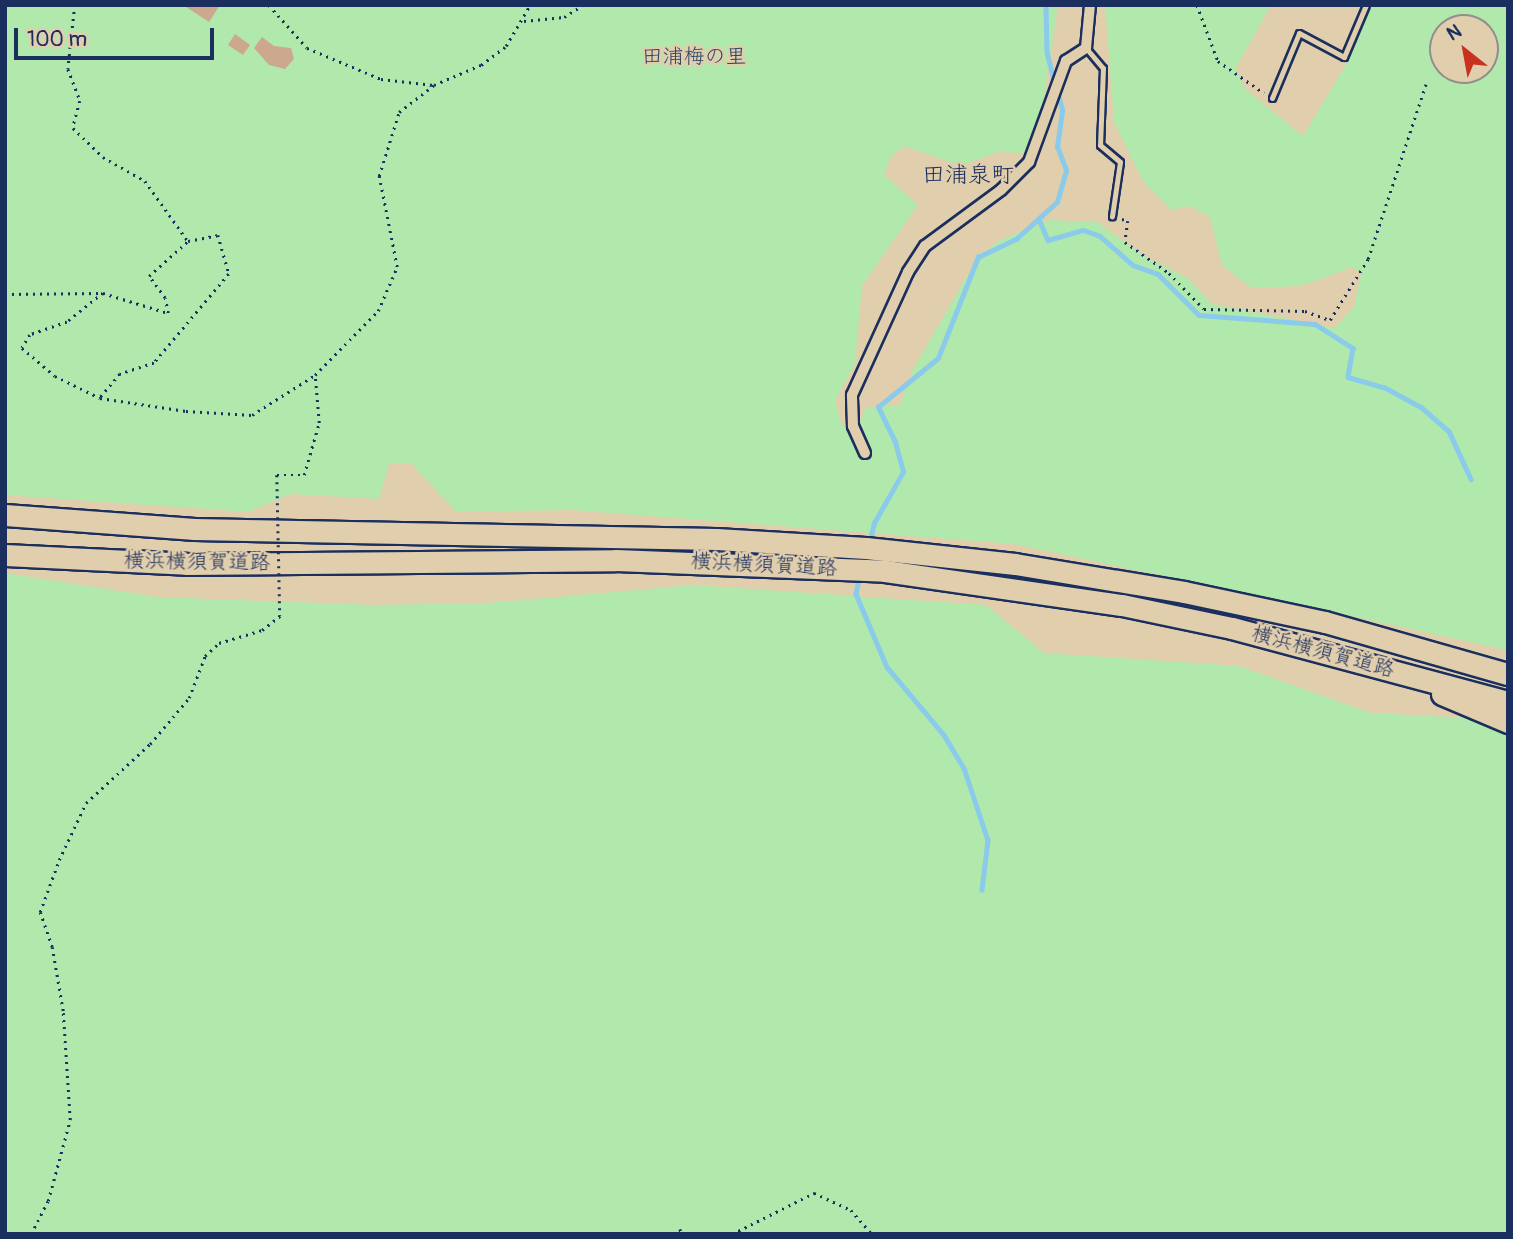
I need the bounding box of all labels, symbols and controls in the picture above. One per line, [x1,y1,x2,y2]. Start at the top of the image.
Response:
scale bar [18,14,217,58]
north arrow [1429,14,1499,84]
text: N [1443,19,1466,46]
text: 100 m [27,26,87,53]
park label: 田浦梅の里 [642,44,746,70]
district label: 田浦泉町 [922,161,1014,189]
street label: 横浜横須賀道路 [123,548,271,576]
street label: 横浜横須賀道路 [690,549,838,581]
street label: 横浜横須賀道路 [1249,621,1397,683]

